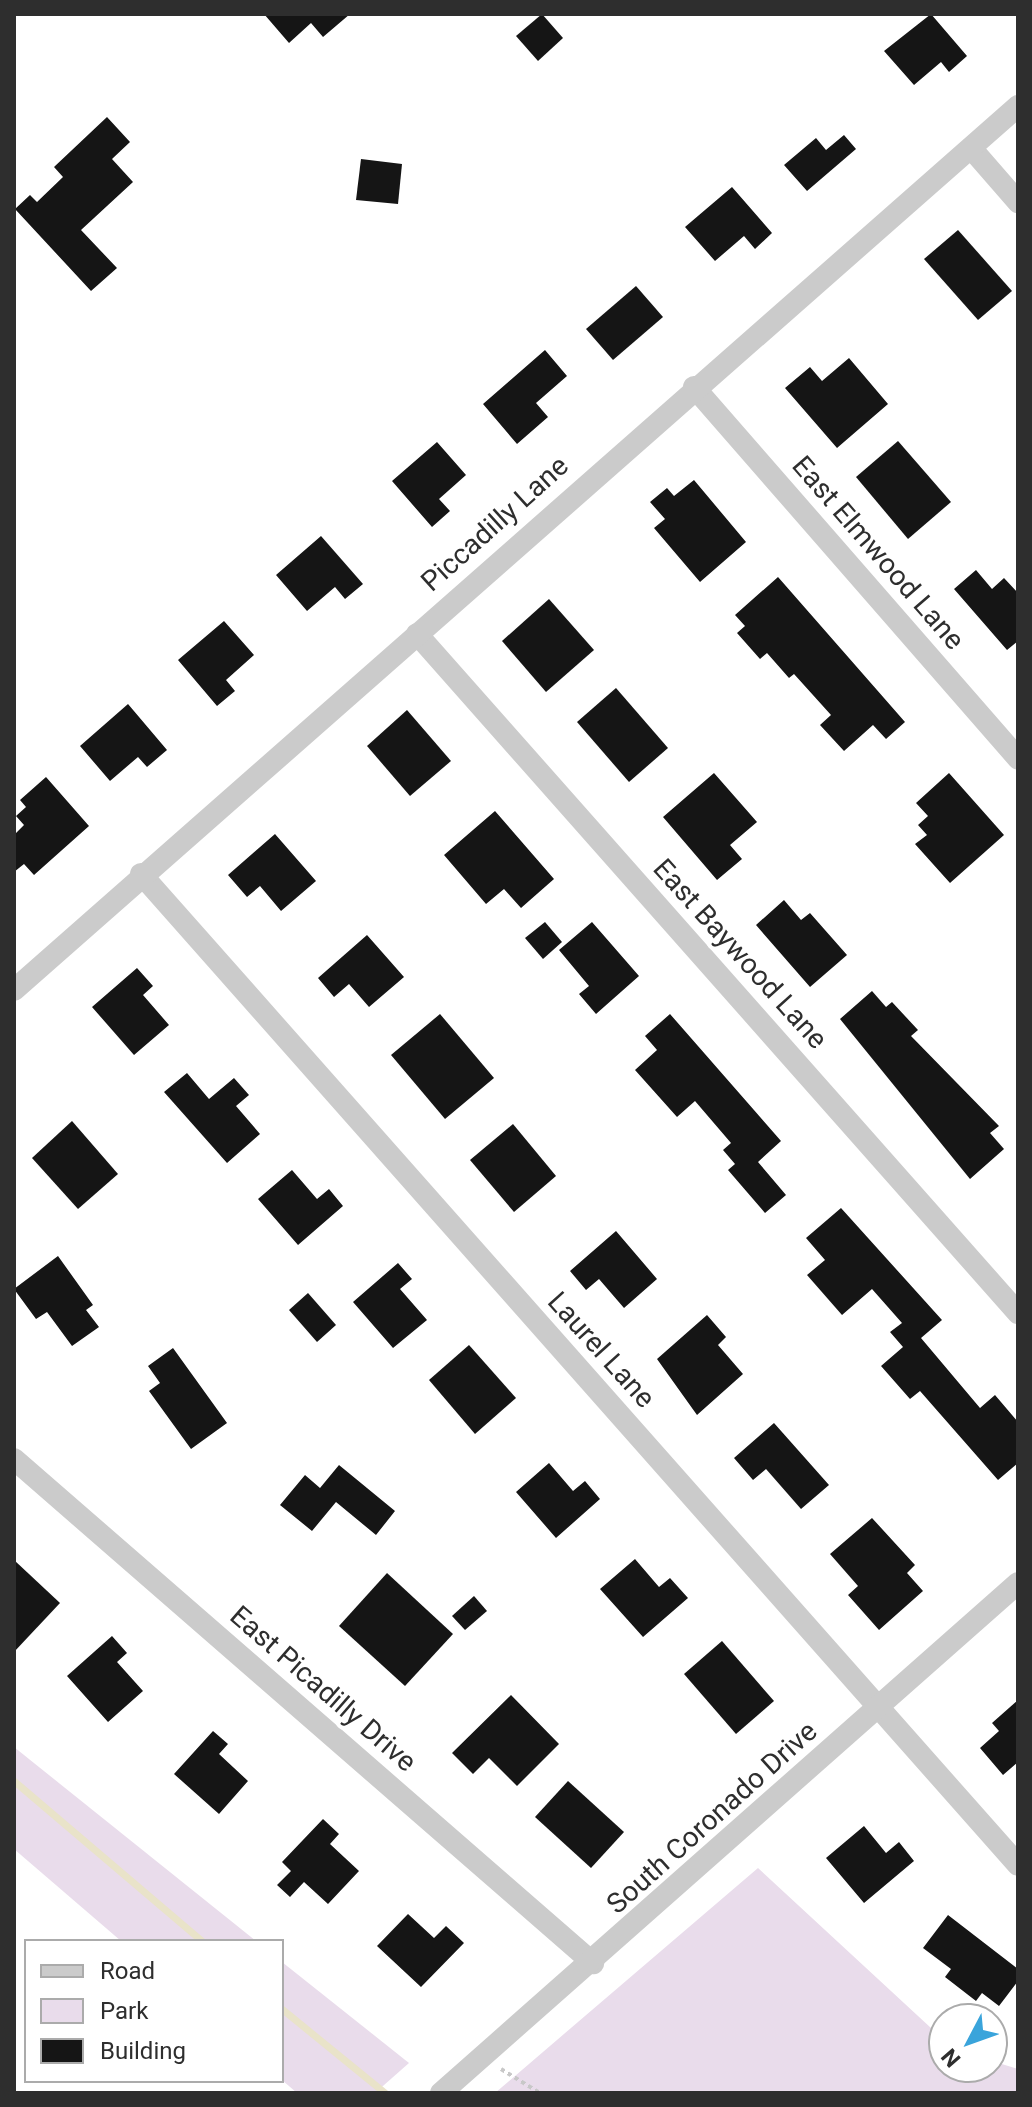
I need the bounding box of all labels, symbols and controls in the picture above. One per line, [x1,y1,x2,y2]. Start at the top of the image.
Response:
street label: Piccadilly Lane [415,449,575,599]
street label: East Elmwood Lane [785,449,971,657]
street label: East Baywood Lane [646,852,834,1056]
street label: Laurel Lane [540,1285,662,1415]
street label: East Picadilly Drive [223,1599,423,1779]
street label: South Coronado Drive [600,1715,824,1921]
legend [24,1939,284,2083]
text: Road [100,1957,155,1985]
text: Park [100,1997,148,2025]
north arrow [928,2003,1008,2083]
text: Building [100,2037,186,2065]
text: N [936,2044,966,2072]

